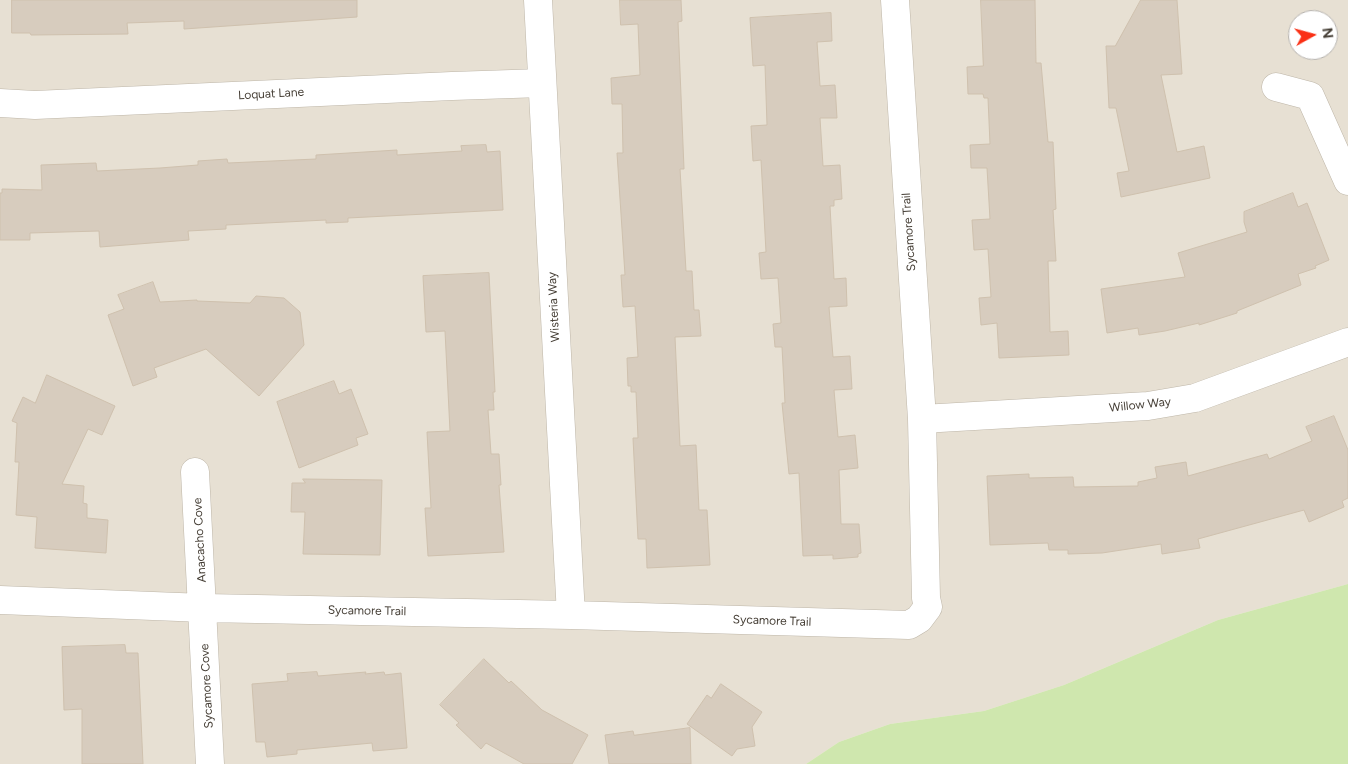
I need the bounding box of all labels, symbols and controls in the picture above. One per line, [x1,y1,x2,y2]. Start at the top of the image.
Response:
north arrow [1288,10,1338,60]
text: N [1318,27,1336,40]
street label: Loquat Lane [238,85,304,103]
street label: Sycamore Trail [899,192,919,272]
street label: Wisteria Way [545,272,563,342]
street label: Willow Way [1108,395,1172,415]
street label: Anacacho Cove [191,497,209,583]
street label: Sycamore Trail [328,603,406,619]
street label: Sycamore Trail [732,612,812,630]
street label: Sycamore Cove [198,643,216,729]

